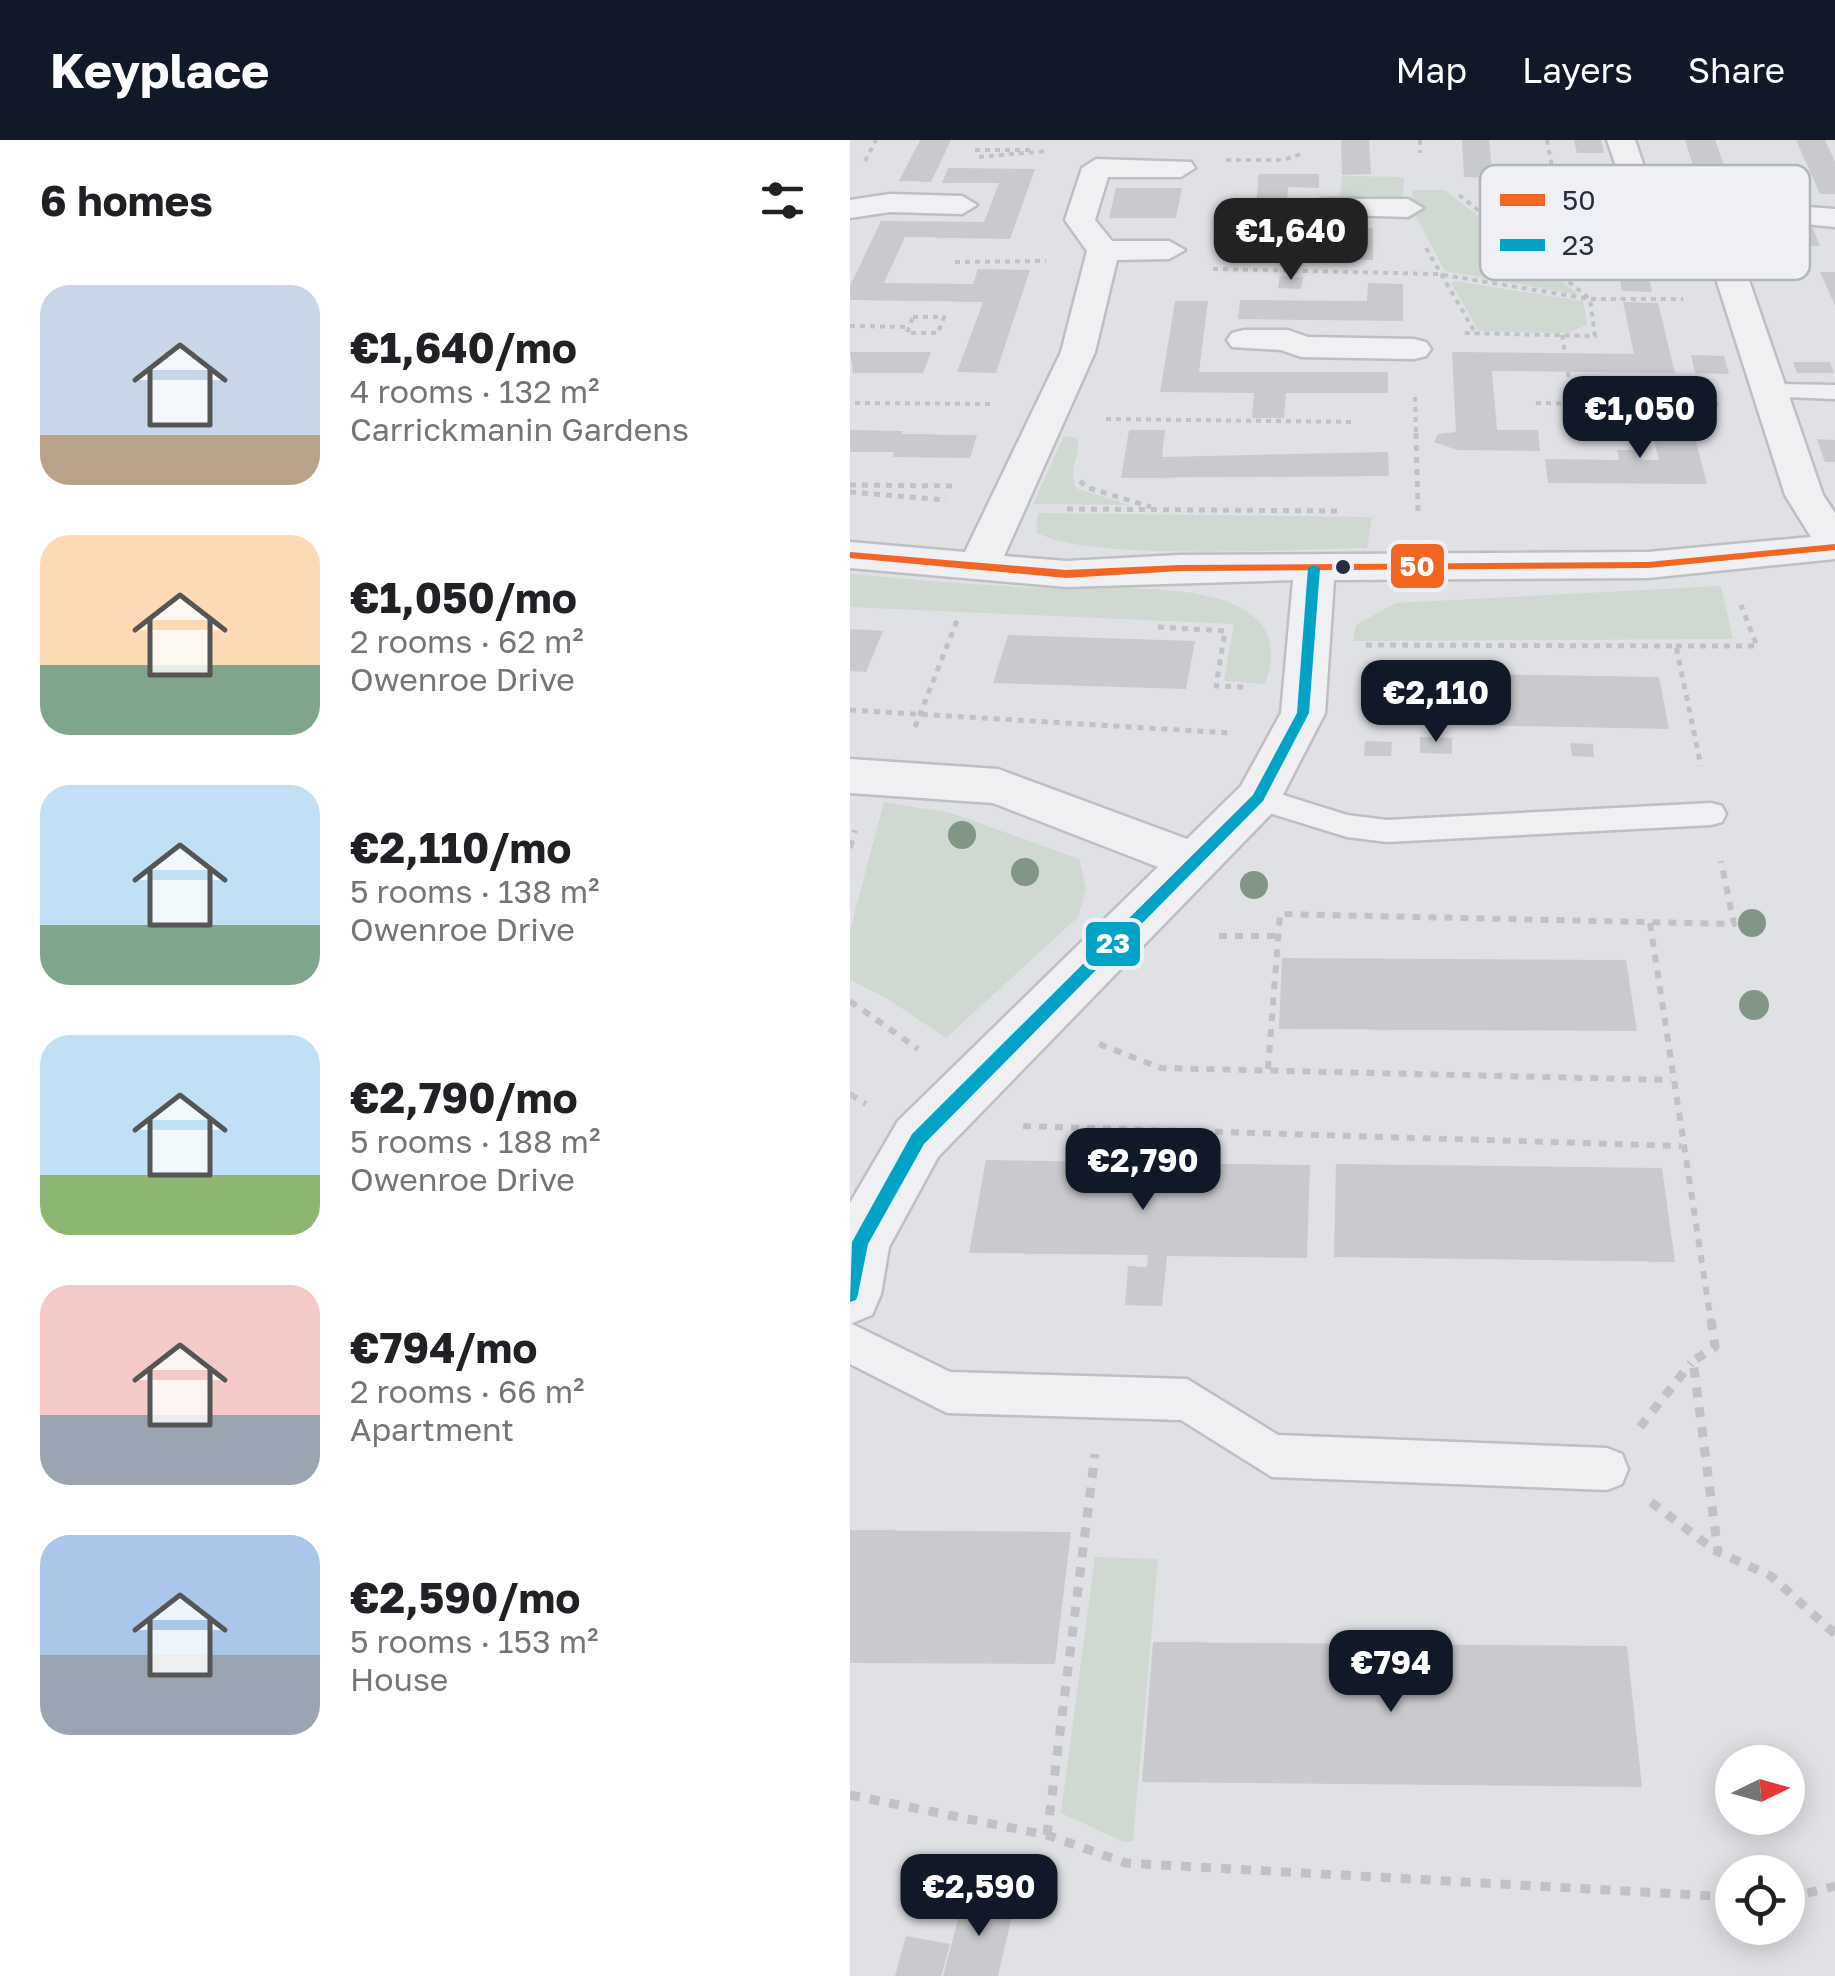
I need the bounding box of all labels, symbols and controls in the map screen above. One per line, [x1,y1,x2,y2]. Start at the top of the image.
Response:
text: Keyplace [50,41,269,99]
text: Map [1396,49,1467,91]
text: Layers [1522,49,1633,91]
text: Share [1688,49,1785,91]
legend [1480,165,1810,280]
icon: filters [755,173,810,228]
text: 6 homes [40,175,213,225]
text: 50 [1562,183,1596,216]
pin: €1,640 [1210,198,1372,283]
text: €1,640 [1236,211,1346,249]
text: 23 [1562,228,1595,261]
text: €1,640/mo [350,322,577,372]
icon: home [120,325,240,445]
text: 4 rooms · 132 m² [350,372,600,410]
pin: €1,050 [1559,376,1721,461]
text: €1,050 [1585,389,1695,427]
text: Carrickmanin Gardens [350,410,689,448]
line badge: 50 [1389,542,1446,590]
text: 50 [1399,549,1435,582]
unlabelled marker [1333,557,1353,577]
text: €1,050/mo [350,572,577,622]
icon: home [120,575,240,695]
text: 2 rooms · 62 m² [350,622,584,660]
text: Owenroe Drive [350,660,575,698]
pin: €2,110 [1355,660,1517,745]
text: €2,110 [1383,673,1489,711]
text: €2,110/mo [350,822,571,872]
icon: home [120,825,240,945]
text: 5 rooms · 138 m² [350,872,600,910]
text: Owenroe Drive [350,910,575,948]
line badge: 23 [1084,920,1142,968]
text: 23 [1096,926,1130,959]
text: €2,790/mo [350,1072,578,1122]
icon: home [120,1075,240,1195]
text: 5 rooms · 188 m² [350,1122,600,1160]
pin: €2,790 [1062,1128,1224,1213]
text: €2,790 [1088,1141,1198,1179]
text: Owenroe Drive [350,1160,575,1198]
text: €794/mo [350,1322,538,1372]
icon: home [120,1325,240,1445]
text: 2 rooms · 66 m² [350,1372,585,1410]
text: Apartment [350,1410,514,1448]
text: €2,590/mo [350,1572,580,1622]
icon: home [120,1575,240,1695]
text: 5 rooms · 153 m² [350,1622,599,1660]
pin: €794 [1332,1630,1450,1715]
text: €794 [1351,1643,1431,1681]
text: House [350,1660,448,1698]
north arrow [1715,1745,1805,1835]
map controls [1715,1745,1805,1945]
pin: €2,590 [898,1854,1060,1939]
button: locate [1715,1855,1805,1945]
text: €2,590 [923,1867,1035,1905]

